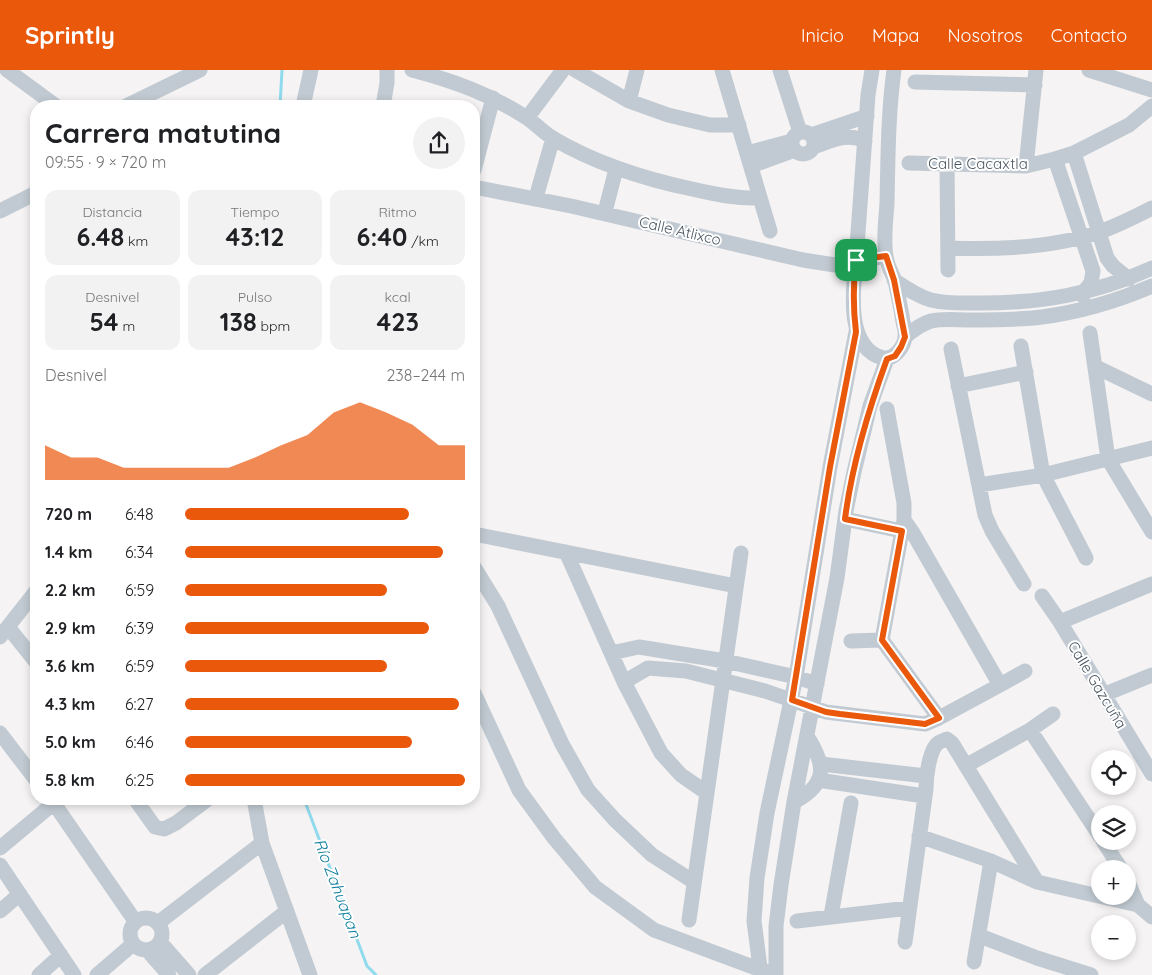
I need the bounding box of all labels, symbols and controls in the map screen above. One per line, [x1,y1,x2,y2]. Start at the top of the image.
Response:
text: Sprintly [25,20,115,50]
text: Inicio [801,24,844,47]
text: Mapa [872,24,920,47]
text: Nosotros [948,24,1023,47]
text: Contacto [1051,24,1127,47]
text: Carrera matutina [45,115,281,150]
button: share [413,117,465,169]
text: 09:55 · 9 × 720 m [45,152,166,172]
street label: Calle Cacaxtla [928,154,1028,173]
text: Distancia [82,203,142,221]
text: Tiempo [230,203,280,221]
text: Ritmo [378,203,417,221]
street label: Calle Atlixco [637,212,723,249]
text: 6.48 [76,221,124,252]
text: 43:12 [226,221,284,252]
text: 6:40 [357,221,407,252]
text: km [124,232,148,250]
text: /km [407,232,439,250]
pin [835,239,877,281]
icon: arrive [842,246,870,274]
text: Desnivel [85,288,139,306]
text: Pulso [238,288,272,306]
text: kcal [385,288,411,306]
text: 54 [89,306,119,337]
text: 138 [220,306,257,337]
text: 423 [376,306,419,337]
text: m [119,317,135,335]
text: bpm [257,317,290,335]
text: Desnivel [45,365,107,385]
text: 238–244 m [387,365,465,385]
text: 720 m [45,504,92,524]
text: 6:48 [125,504,154,524]
text: 1.4 km [45,542,92,562]
text: 6:34 [125,542,153,562]
text: 2.2 km [45,580,96,600]
text: 6:59 [125,580,154,600]
text: 2.9 km [45,618,96,638]
text: 6:39 [125,618,154,638]
street label: Calle Gazcuña [1064,637,1131,732]
text: 3.6 km [45,656,95,676]
text: 6:59 [125,656,154,676]
text: 4.3 km [45,694,95,714]
text: 6:27 [125,694,153,714]
text: 5.0 km [45,732,96,752]
text: 6:46 [125,732,154,752]
map controls [1091,750,1136,960]
button: locate [1091,750,1136,795]
text: 5.8 km [45,770,95,790]
text: 6:25 [125,770,154,790]
button: layers [1091,805,1136,850]
water label: Río Zahuapan [310,836,366,941]
button: + [1091,860,1136,905]
button: − [1091,915,1136,960]

